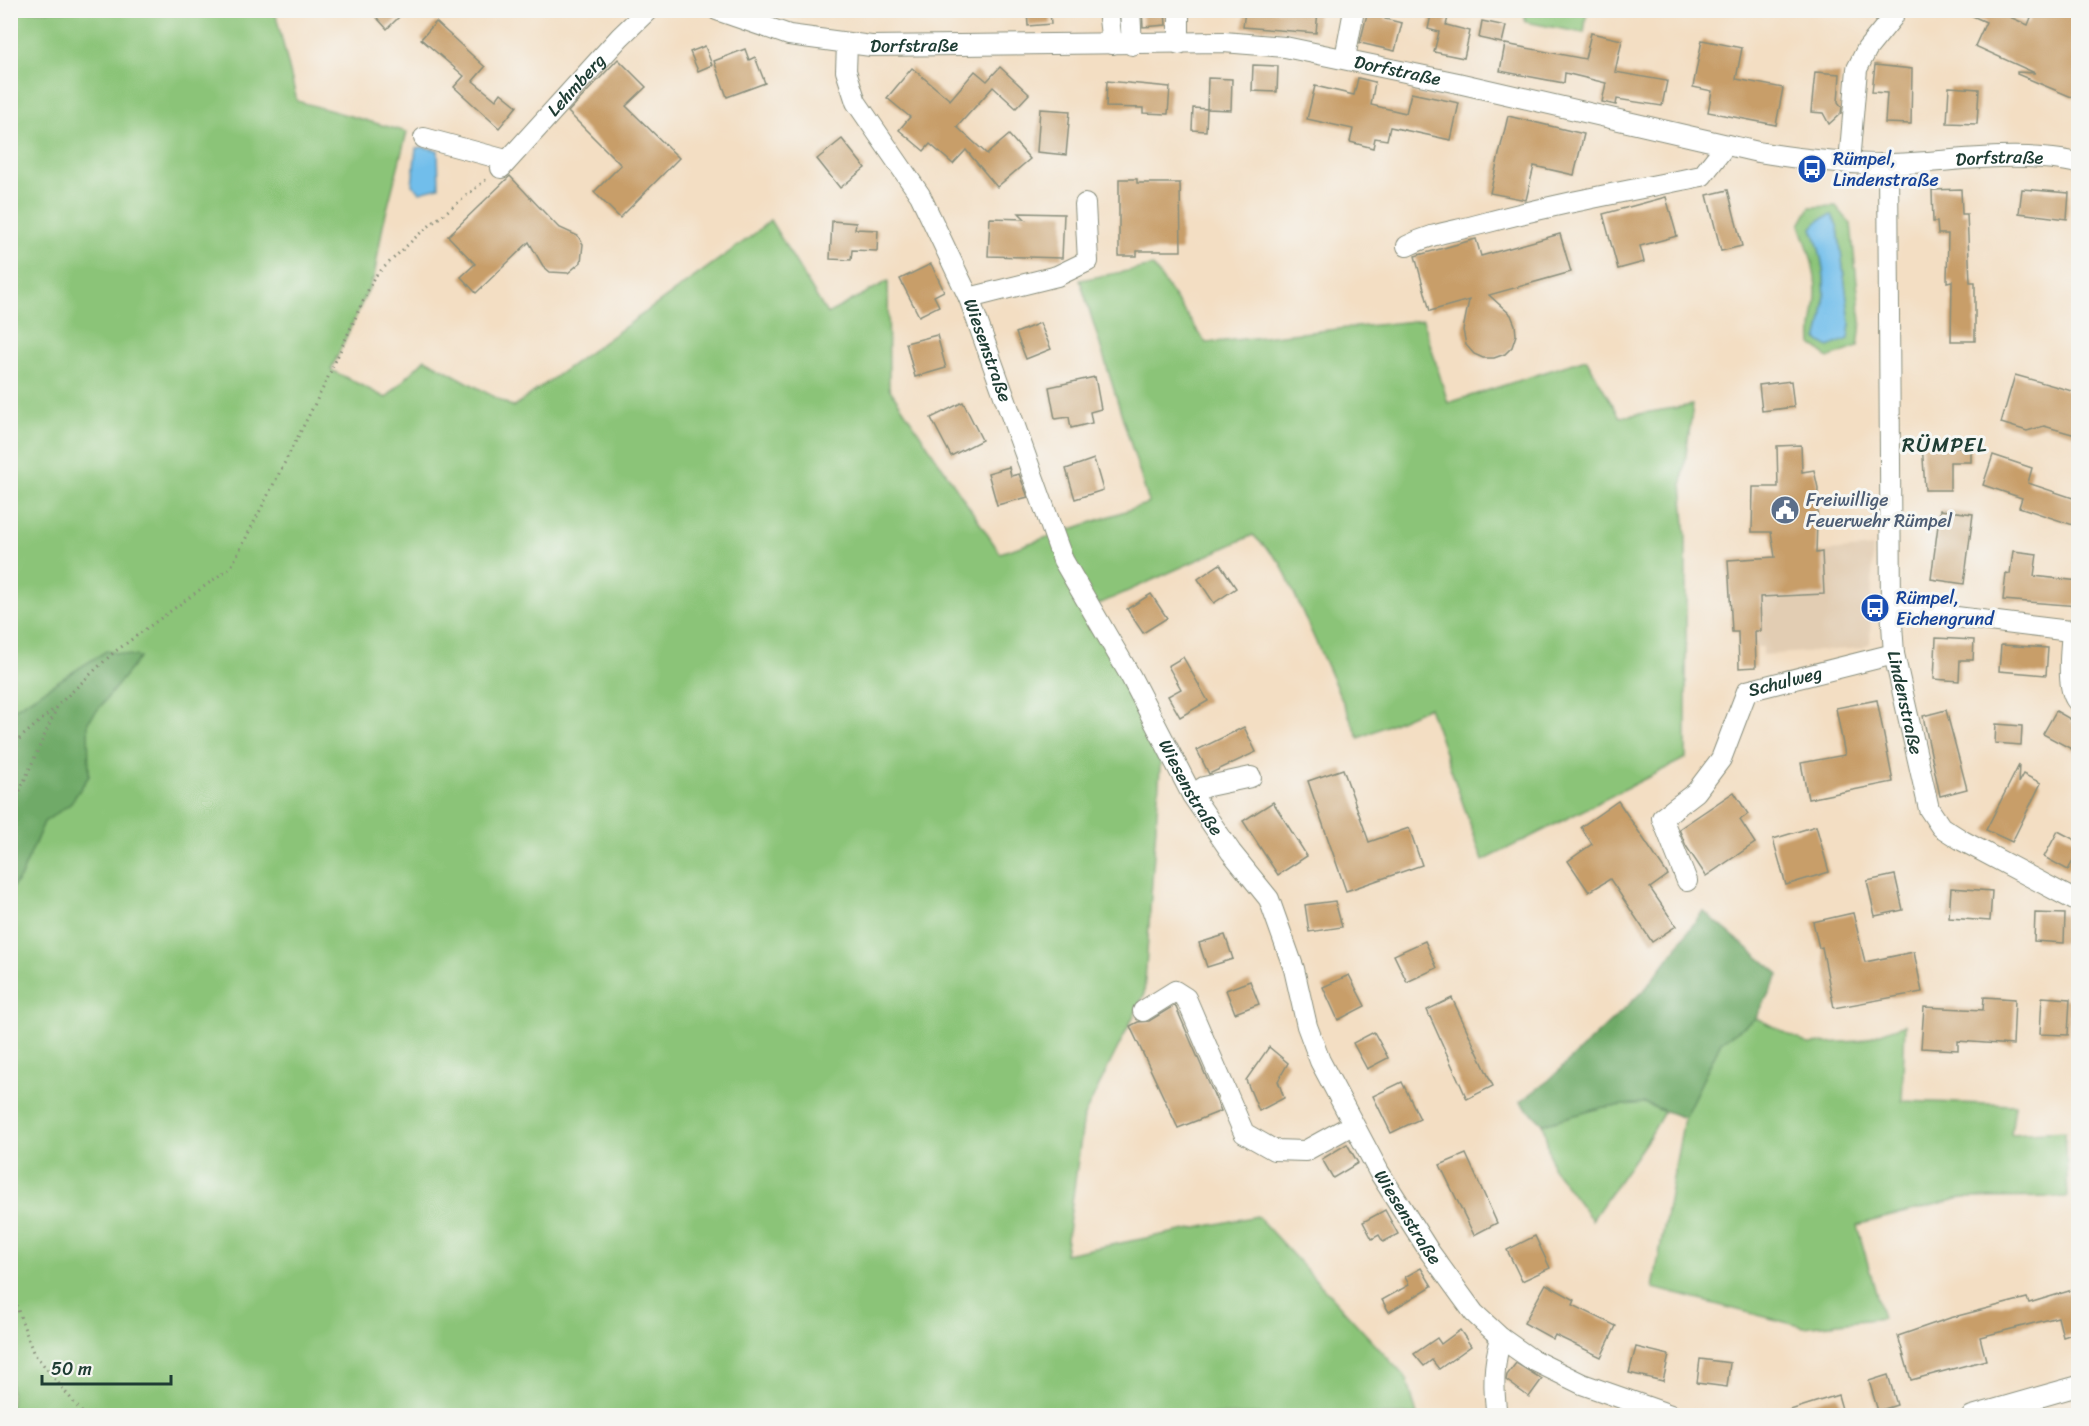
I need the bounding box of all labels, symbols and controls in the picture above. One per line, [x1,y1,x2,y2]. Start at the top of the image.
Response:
street label: Dorfstraße [870,29,959,62]
street label: Lehmberg [539,46,614,124]
street label: Dorfstraße [1351,46,1444,95]
street label: Dorfstraße [1954,141,2045,176]
place label: Rümpel, Lindenstraße [1833,143,1939,196]
bus stop icon: Rümpel, Lindenstraße [1796,153,1828,185]
street label: Wiesenstraße [954,294,1021,407]
district label: RÜMPEL [1902,426,1988,464]
place label: Freiwillige Feuerwehr Rümpel [1806,484,1953,537]
public building icon: Freiwillige Feuerwehr Rümpel [1769,494,1801,526]
place label: Rümpel, Eichengrund [1896,582,1995,635]
bus stop icon: Rümpel, Eichengrund [1859,592,1891,624]
street label: Lindenstraße [1878,648,1932,758]
street label: Schulweg [1745,657,1825,706]
street label: Wiesenstraße [1150,733,1232,843]
street label: Wiesenstraße [1365,1163,1450,1272]
scale bar [42,1348,171,1386]
text: 50 m [51,1353,92,1385]

